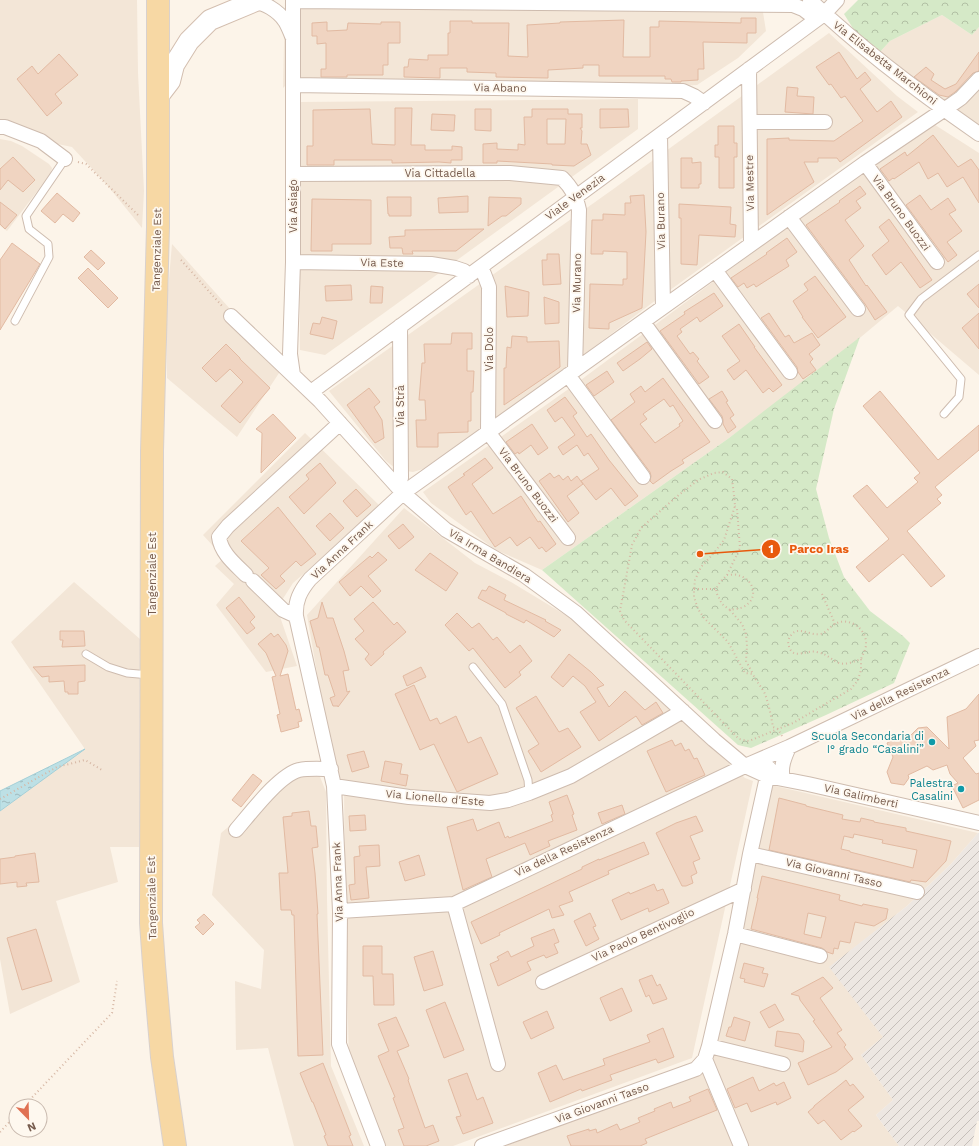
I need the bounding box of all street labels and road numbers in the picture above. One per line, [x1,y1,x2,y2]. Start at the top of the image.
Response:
street label: Via Elisabetta Marchioni [830,18,940,108]
street label: Via Abano [473,81,527,95]
street label: Via Mestre [743,155,757,211]
street label: Via Cittadella [404,167,476,180]
street label: Viale Venezia [543,171,607,223]
street label: Via Bruno Buozzi [869,173,933,254]
street label: Via Asiago [287,179,300,233]
street label: Via Burano [654,192,668,250]
street label: Tangenziale Est [150,208,164,292]
street label: Via Murano [570,253,584,313]
street label: Via Este [360,256,404,270]
street label: Via Dolo [483,327,496,371]
street label: Via Strà [394,385,407,427]
street label: Via Bruno Buozzi [496,445,560,525]
street label: Via Anna Frank [308,518,376,582]
street label: Via Irma Bandiera [446,526,534,586]
street label: Tangenziale Est [146,532,159,616]
street label: Via della Resistenza [849,665,951,723]
street label: Via Galimberti [823,781,899,811]
street label: Via Lionello d'Este [385,787,485,809]
street label: Via della Resistenza [513,822,615,880]
street label: Via Anna Frank [330,842,346,922]
street label: Tangenziale Est [145,856,159,940]
street label: Via Giovanni Tasso [784,856,884,890]
street label: Via Paolo Bentivoglio [590,905,696,965]
street label: Via Giovanni Tasso [553,1080,651,1126]

